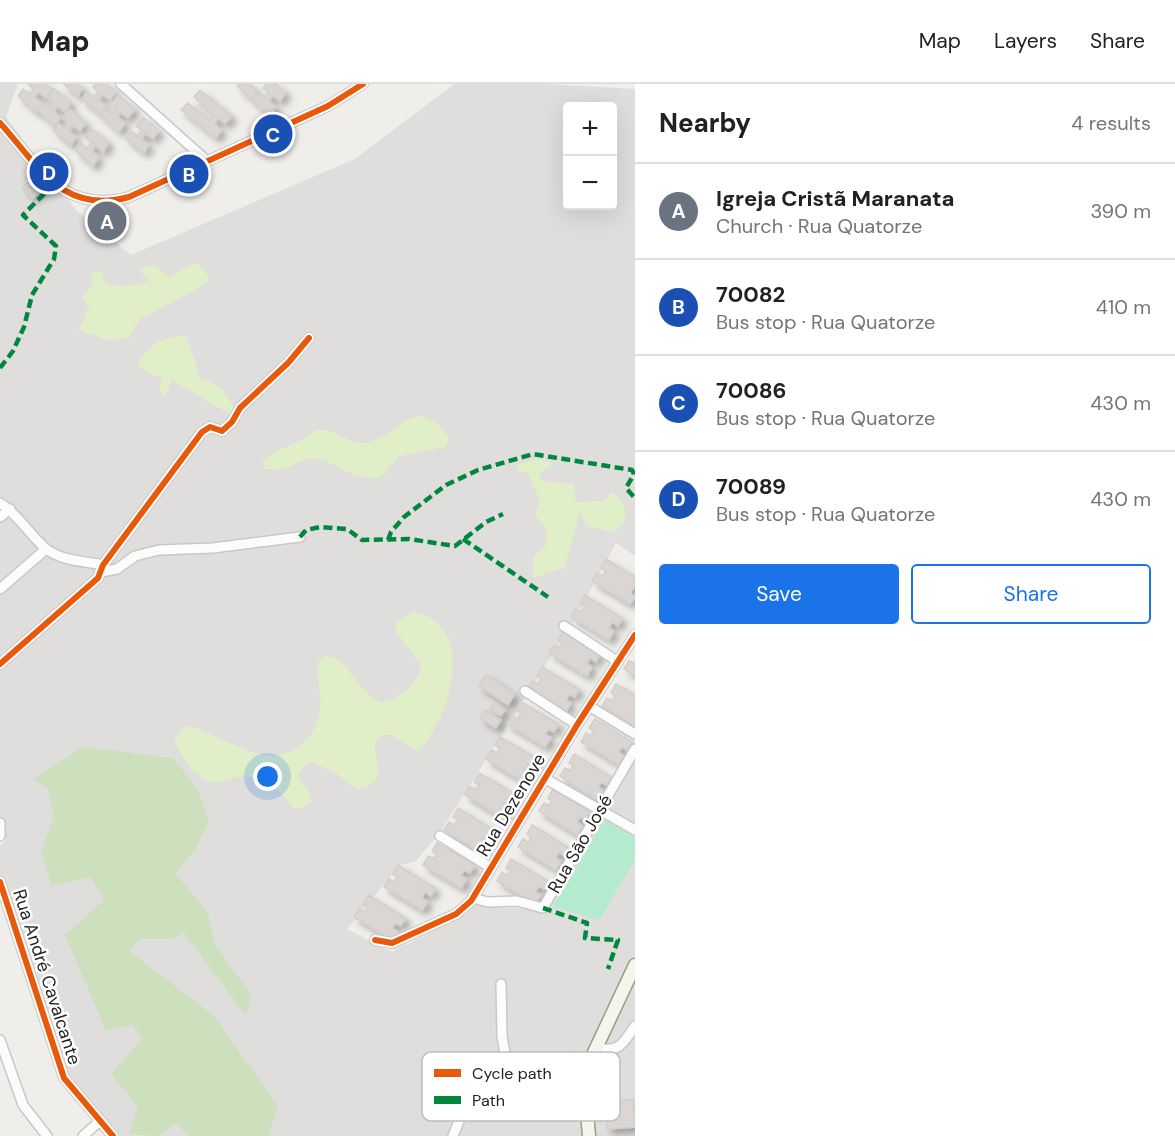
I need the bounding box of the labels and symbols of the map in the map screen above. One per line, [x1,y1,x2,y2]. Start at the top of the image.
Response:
pin: C [254,112,292,156]
pin: D [29,150,68,194]
pin: B [170,152,208,196]
pin: A [88,198,126,244]
street label: Rua Dezenove [471,749,551,861]
your location [253,762,282,791]
street label: Rua São José [542,790,618,898]
street label: Rua André Cavalcante [7,886,87,1068]
legend [422,1052,620,1121]
text: Cycle path [472,1063,552,1084]
text: Path [472,1090,505,1111]

